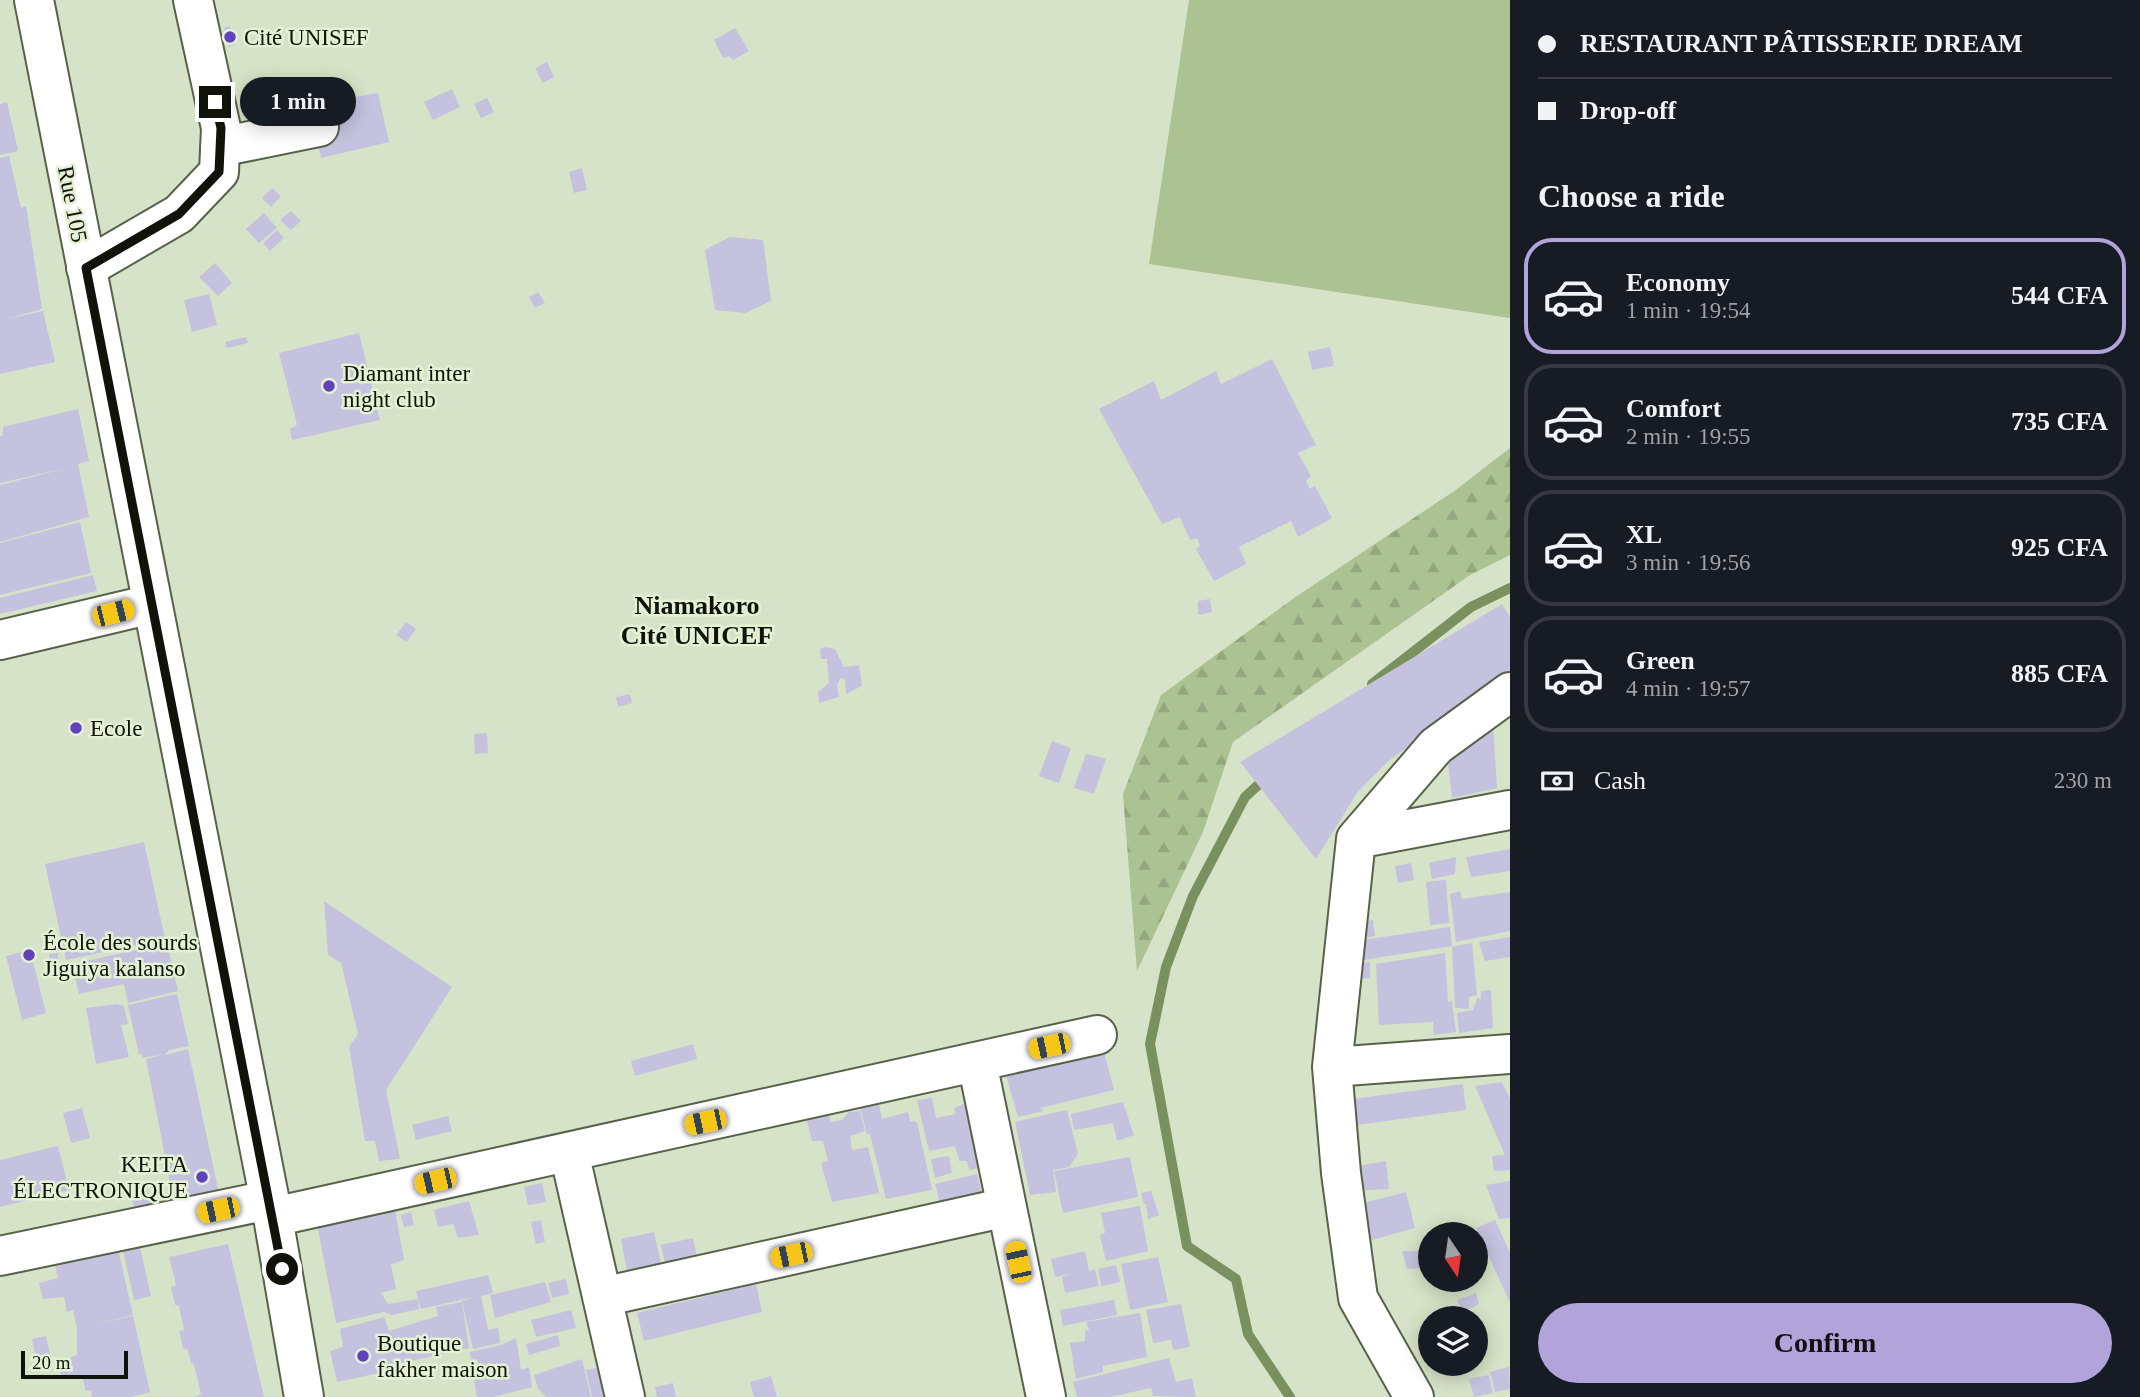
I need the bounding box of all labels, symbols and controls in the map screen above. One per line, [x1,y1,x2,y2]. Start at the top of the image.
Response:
place label: Cité UNISEF [244,25,369,50]
marker: Cité UNISEF [222,29,238,45]
text: RESTAURANT PÂTISSERIE DREAM [1580,29,2023,58]
callout: 1 min [240,78,355,126]
route end [199,86,231,118]
text: 1 min [270,89,326,114]
text: Drop-off [1580,96,1676,125]
street label: Rue 105 [53,164,92,244]
text: Choose a ride [1538,178,1725,214]
icon: car [1542,265,1605,328]
text: Economy [1626,268,1730,297]
text: 544 CFA [2011,281,2108,310]
text: 1 min · 19:54 [1626,298,1751,323]
place label: Diamant inter night club [343,361,470,412]
marker: Diamant inter night club [321,378,337,394]
icon: car [1542,391,1605,454]
text: Comfort [1626,394,1721,423]
text: 735 CFA [2011,407,2108,436]
text: 2 min · 19:55 [1626,424,1751,449]
icon: car [1542,517,1605,580]
text: XL [1626,520,1662,549]
text: 925 CFA [2011,533,2108,562]
text: 3 min · 19:56 [1626,550,1751,575]
district label: Niamakoro Cité UNICEF [621,591,773,650]
car [91,598,136,628]
icon: car [1542,643,1605,706]
text: Green [1626,646,1695,675]
text: 885 CFA [2011,659,2108,688]
text: 4 min · 19:57 [1626,676,1751,701]
place label: Ecole [90,716,142,741]
marker: Ecole [68,720,84,736]
icon: cash [1538,762,1576,800]
text: Cash [1594,766,1646,795]
text: 230 m [2054,768,2112,793]
place label: École des sourds Jiguiya kalanso [43,930,198,981]
marker: École des sourds Jiguiya kalanso [21,947,37,963]
car [1027,1031,1072,1061]
car [683,1107,728,1137]
place label: KEITA ÉLECTRONIQUE [13,1152,188,1203]
car [413,1166,458,1196]
marker: KEITA ÉLECTRONIQUE [194,1169,210,1185]
car [196,1195,241,1225]
north arrow [1418,1222,1488,1292]
map controls [1418,1222,1488,1376]
car [1004,1239,1033,1285]
car [769,1240,814,1270]
route start [266,1253,298,1285]
button: Confirm [1538,1303,2112,1383]
button: layers [1418,1306,1488,1376]
place label: Boutique fakher maison [377,1331,508,1382]
scale bar [21,1348,128,1380]
marker: Boutique fakher maison [355,1348,371,1364]
text: 20 m [32,1352,71,1373]

